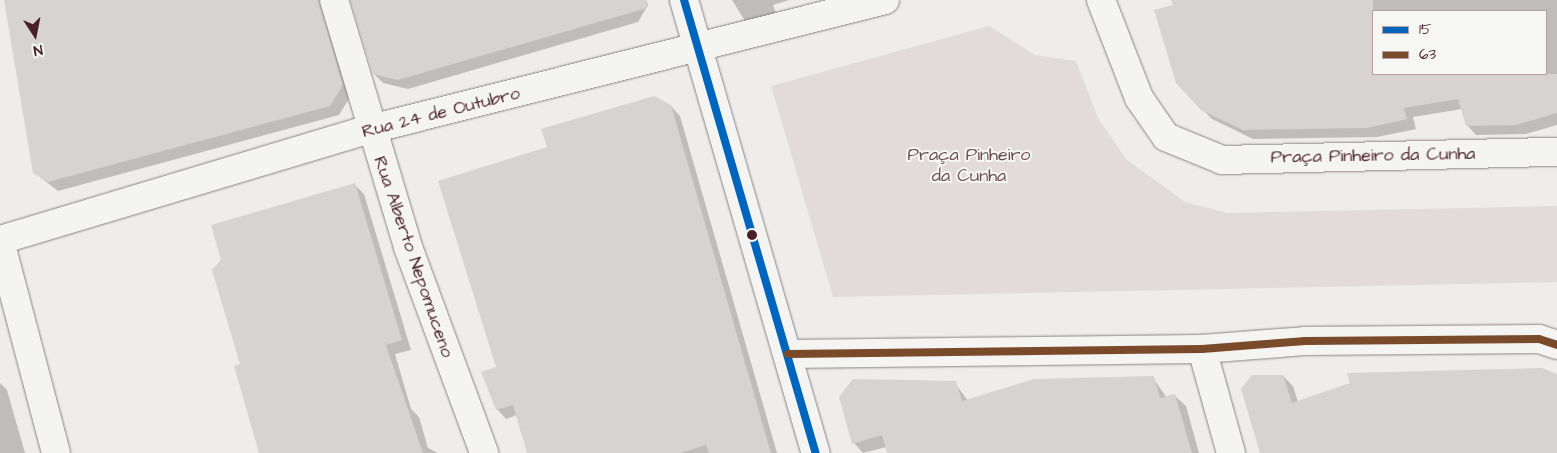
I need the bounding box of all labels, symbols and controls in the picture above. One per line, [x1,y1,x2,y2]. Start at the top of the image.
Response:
north arrow [10,10,60,60]
legend [1372,10,1547,75]
text: 15 [1419,19,1432,40]
text: N [32,39,44,60]
text: 63 [1419,44,1436,65]
street label: Rua 24 de Outubro [360,83,522,143]
street label: Praça Pinheiro da Cunha [1270,143,1476,169]
park label: Praça Pinheiro da Cunha [908,145,1030,188]
street label: Rua Alberto Nepomuceno [368,153,458,361]
unlabelled marker [747,230,757,240]

